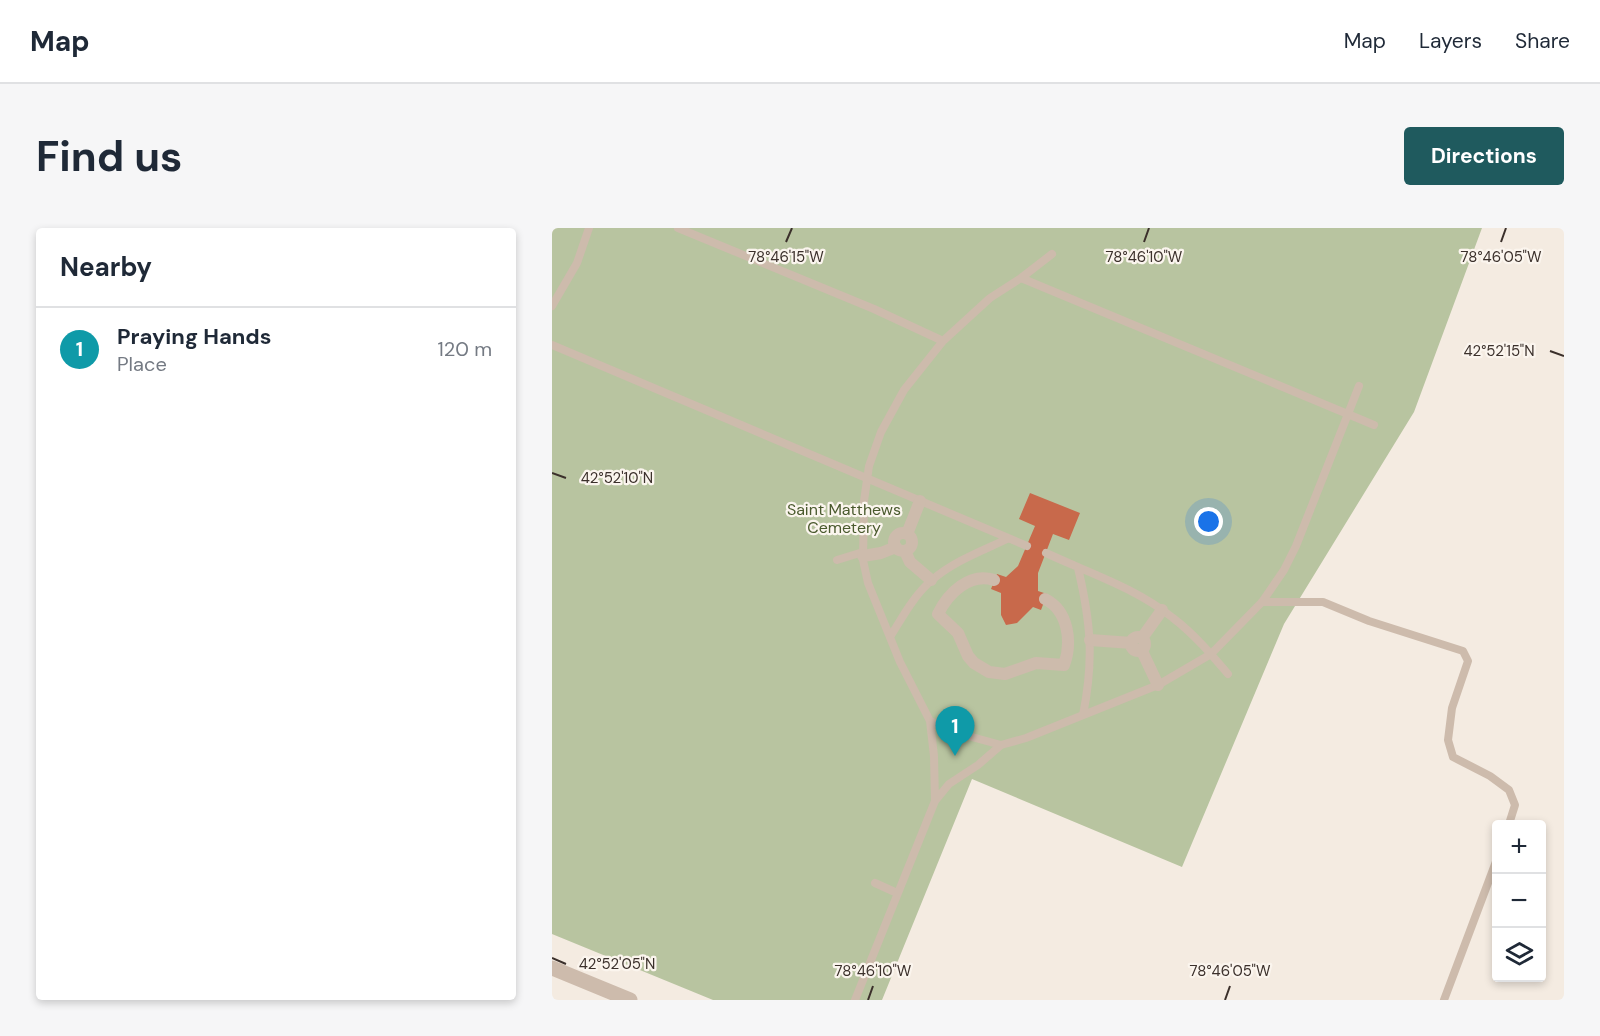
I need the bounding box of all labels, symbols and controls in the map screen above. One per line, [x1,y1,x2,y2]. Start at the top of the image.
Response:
text: Map [30,23,90,60]
text: Map [1344,27,1386,55]
text: Layers [1419,27,1482,55]
text: Share [1515,27,1570,55]
button: Directions [1404,127,1564,185]
text: Find us [36,129,182,184]
text: 78°46'15"W [748,247,824,267]
text: 78°46'10"W [1106,247,1183,267]
text: 78°46'05"W [1461,247,1542,267]
text: Nearby [60,250,152,284]
text: Praying Hands [117,322,271,351]
text: 1 [76,336,83,362]
text: 120 m [438,336,492,362]
text: 42°52'15"N [1463,341,1535,361]
text: Place [117,351,167,377]
text: 42°52'10"N [581,468,653,488]
park label: Saint Matthews Cemetery [787,499,901,538]
your location [1194,507,1223,536]
pin: 1 [936,706,974,756]
map controls [1492,820,1546,982]
button: + [1492,820,1546,874]
button: − [1492,874,1546,928]
button: layers [1492,928,1546,982]
text: 42°52'05"N [579,954,655,974]
text: 78°46'10"W [835,961,912,981]
text: 78°46'05"W [1190,961,1271,981]

